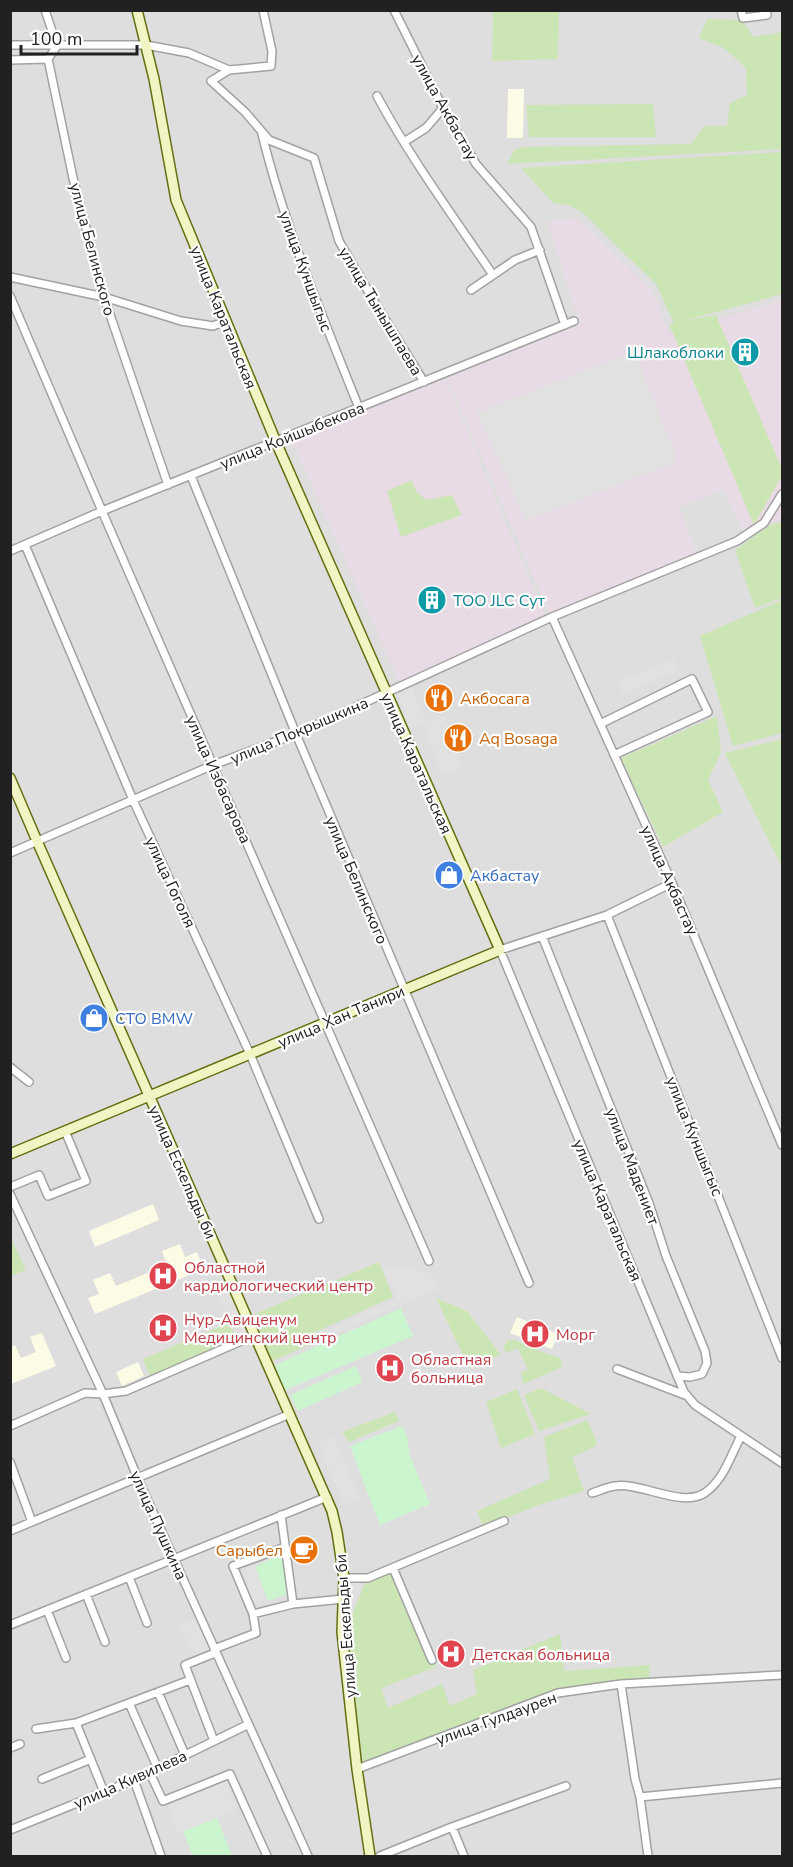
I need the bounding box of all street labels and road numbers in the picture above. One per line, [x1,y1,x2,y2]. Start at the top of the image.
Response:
street label: улица Акбастау [406,50,483,165]
street label: улица Белинского [64,180,120,318]
street label: улица Куншыгыс [273,208,337,335]
street label: улица Каратальская [184,243,262,392]
street label: улица Тынышпаева [333,243,427,380]
street label: улица Койшыбекова [217,397,368,475]
street label: улица Каратальская [375,689,457,838]
street label: улица Покрышкина [227,692,372,770]
street label: улица Избасарова [180,712,256,847]
street label: улица Белинского [319,813,393,948]
street label: улица Акбастау [635,822,703,939]
street label: улица Гоголя [139,833,201,932]
street label: улица Хан Танири [275,980,408,1054]
street label: улица Куншыгыс [660,1073,728,1200]
street label: улица Ескельды би [143,1102,221,1243]
street label: улица Мадениет [600,1105,665,1229]
street label: улица Каратальская [567,1136,647,1285]
street label: улица Пушкина [124,1467,192,1584]
street label: улица Ескельды би [330,1553,362,1699]
street label: улица Гулдаурен [433,1687,560,1751]
street label: улица Кивилева [70,1745,190,1815]

